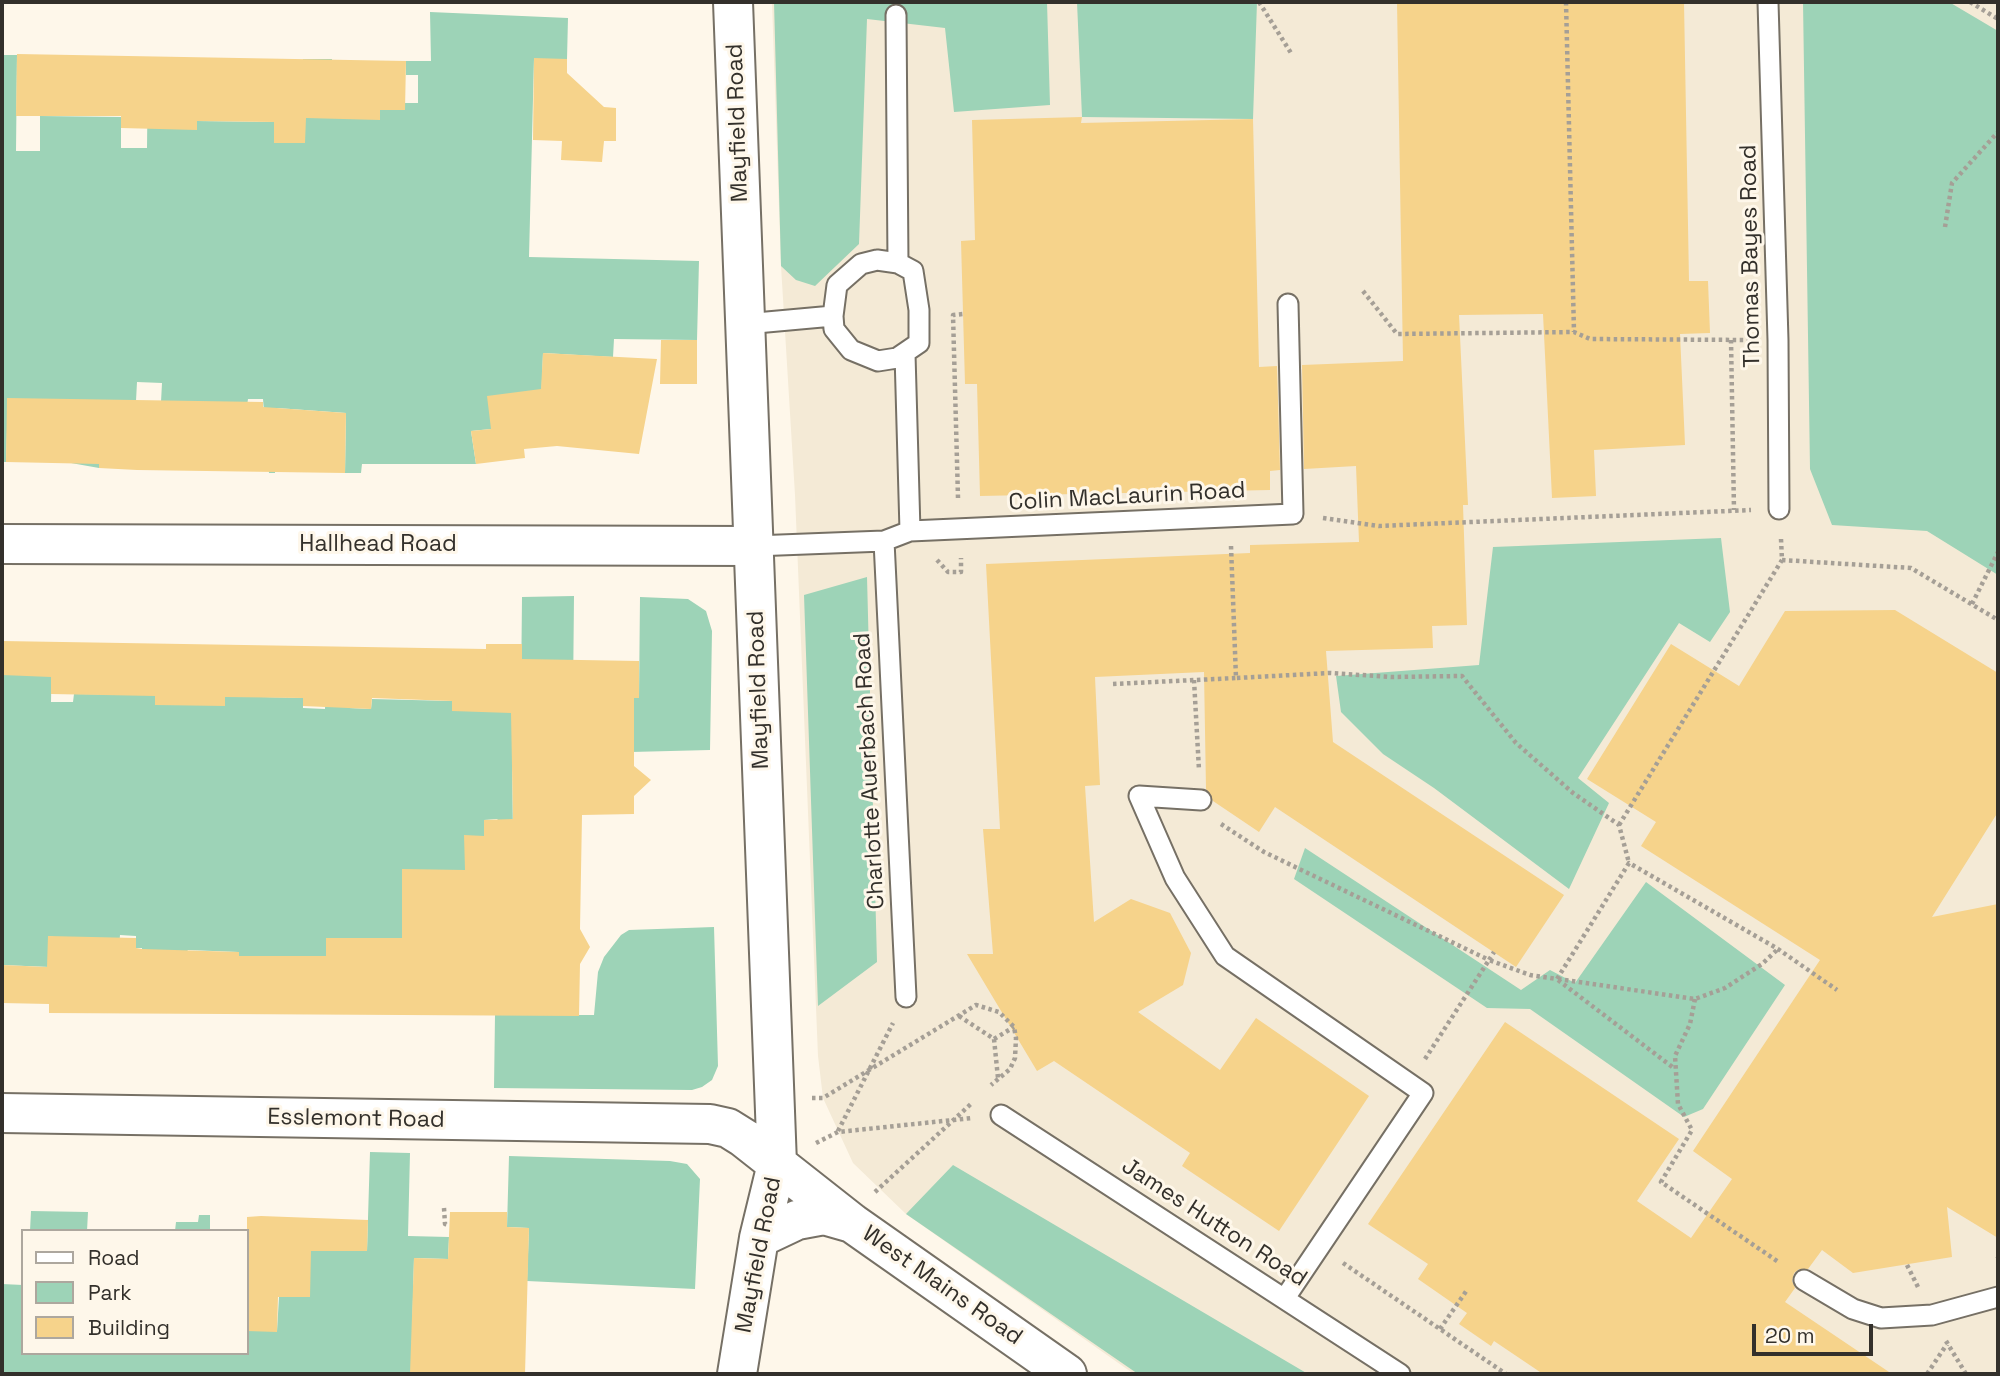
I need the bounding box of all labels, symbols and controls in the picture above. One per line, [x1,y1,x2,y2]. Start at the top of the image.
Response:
street label: Mayfield Road [721,43,755,203]
street label: Thomas Bayes Road [1735,144,1767,368]
street label: Colin MacLaurin Road [1008,477,1246,517]
street label: Hallhead Road [299,531,457,559]
street label: Mayfield Road [742,610,776,770]
street label: Charlotte Auerbach Road [849,632,891,910]
street label: Esslemont Road [267,1104,445,1134]
street label: James Hutton Road [1116,1153,1312,1293]
street label: Mayfield Road [730,1175,788,1335]
street label: West Mains Road [857,1220,1027,1352]
legend [21,1229,248,1355]
text: Road [88,1244,140,1271]
text: Park [88,1279,132,1306]
scale bar [1755,1310,1876,1354]
text: Building [88,1314,170,1341]
text: 20 m [1765,1322,1815,1349]

